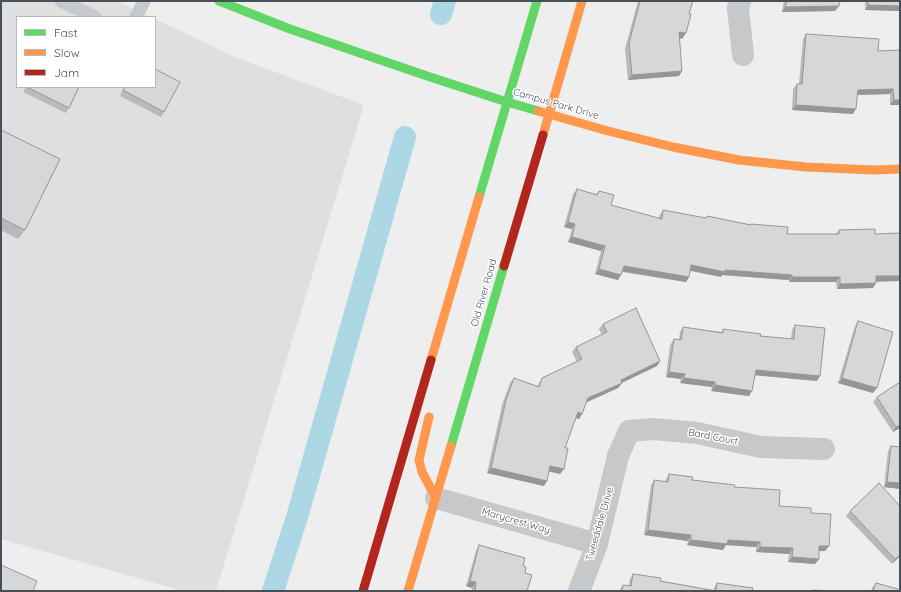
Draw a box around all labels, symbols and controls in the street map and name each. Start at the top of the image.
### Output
legend [16,16,156,88]
text: Fast [54,25,78,40]
text: Slow [54,45,80,60]
text: Jam [54,65,79,80]
street label: Campus Park Drive [512,86,600,122]
street label: Old River Road [469,258,499,328]
street label: Bard Court [687,426,739,448]
street label: Tweeddale Drive [584,486,616,562]
street label: Marycrest Way [481,506,551,536]

